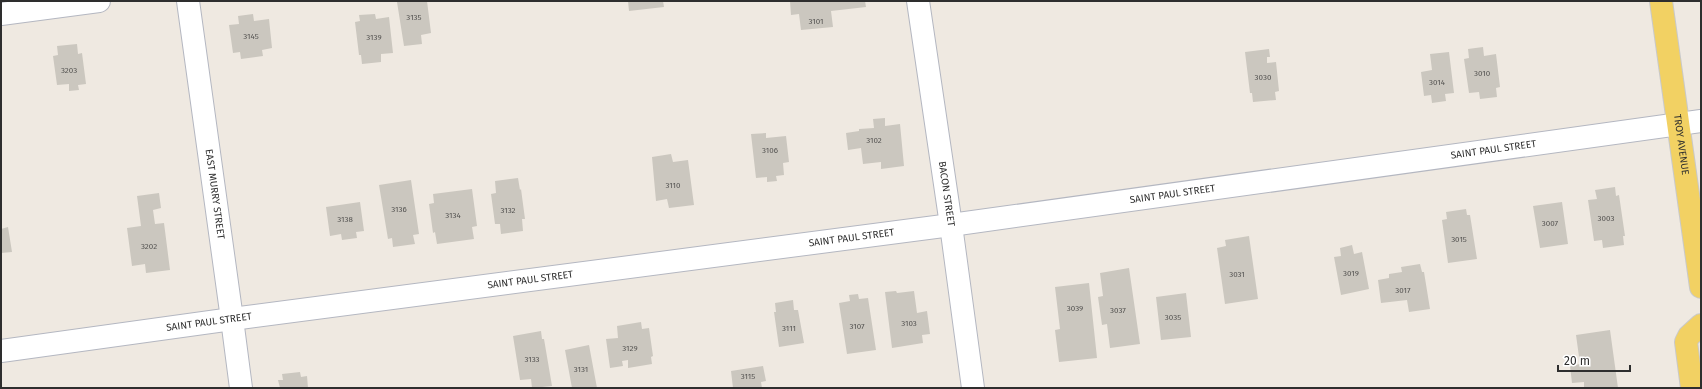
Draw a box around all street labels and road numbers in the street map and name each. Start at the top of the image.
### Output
street label: TROY AVENUE [1671,113,1691,176]
street label: SAINT PAUL STREET [1450,138,1538,162]
street label: EAST MURRY STREET [203,148,227,241]
street label: BACON STREET [936,160,957,228]
street label: SAINT PAUL STREET [1129,182,1217,206]
street label: SAINT PAUL STREET [808,226,896,250]
street label: SAINT PAUL STREET [487,268,575,292]
street label: SAINT PAUL STREET [165,310,253,334]

